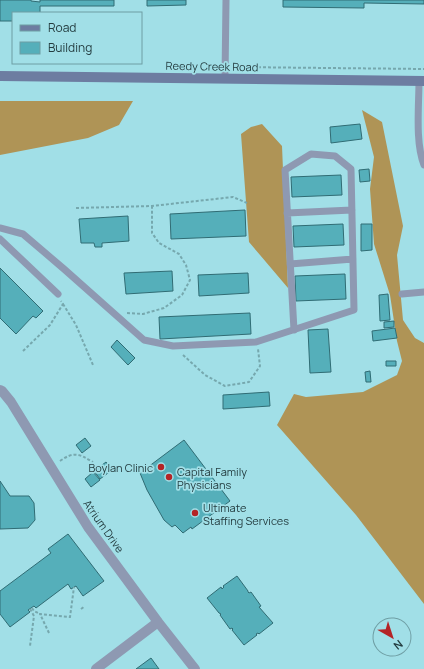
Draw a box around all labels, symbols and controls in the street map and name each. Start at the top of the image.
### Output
legend [12,12,142,64]
text: Road [48,19,76,36]
text: Building [48,39,92,56]
street label: Reedy Creek Road [166,58,258,74]
place label: Boylan Clinic [89,460,153,475]
marker: Boylan Clinic [156,462,166,472]
place label: Capital Family Physicians [177,464,247,492]
marker: Capital Family Physicians [164,472,174,482]
street label: Atrium Drive [80,497,128,556]
place label: Ultimate Staffing Services [203,500,289,528]
marker: Ultimate Staffing Services [190,508,200,518]
north arrow [372,617,412,657]
text: N [391,637,406,654]

